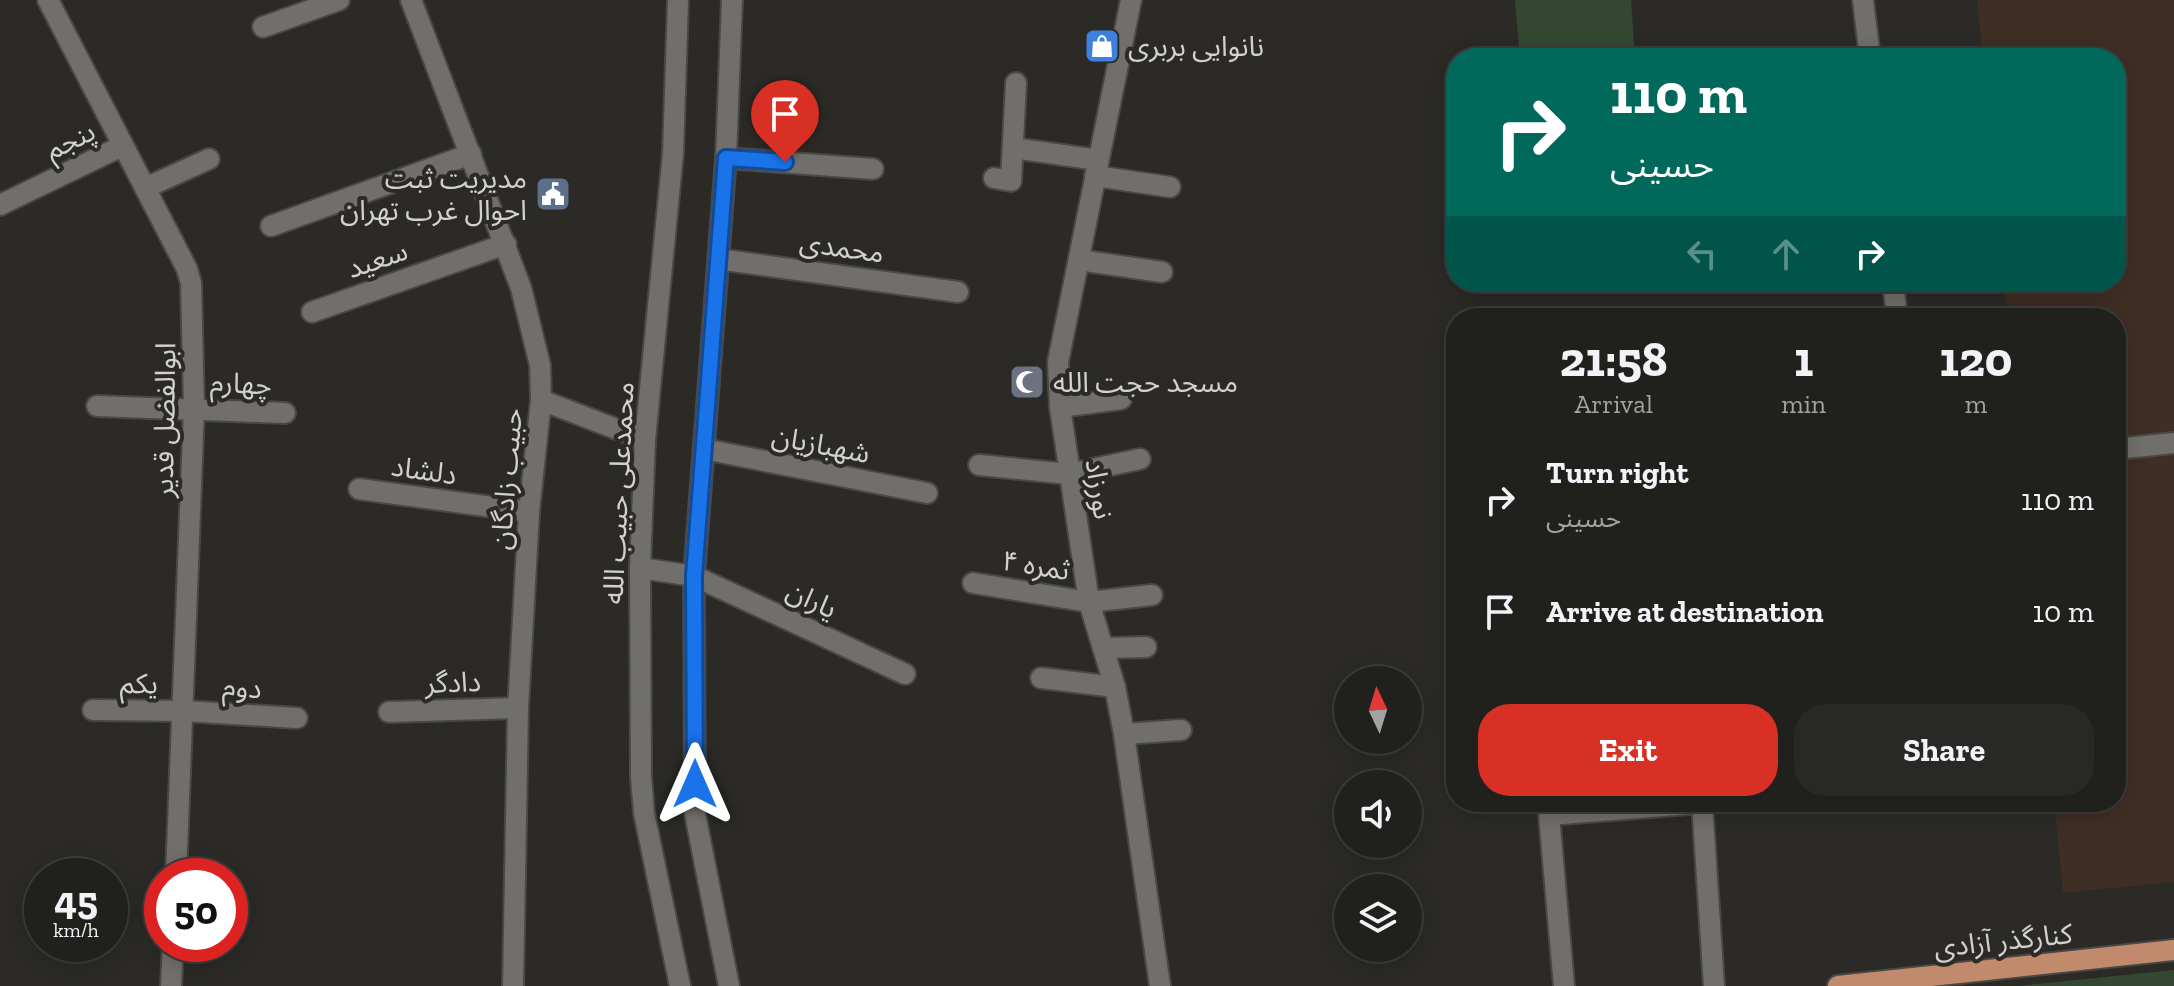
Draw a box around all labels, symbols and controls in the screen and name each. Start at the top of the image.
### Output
shop icon: نانوایی بربری [1083,27,1121,65]
place label: نانوایی بربری [1128,30,1264,63]
text: 110 m [1610,60,1747,127]
pin [751,80,819,162]
icon: right [1478,80,1582,184]
icon: arrive [763,92,807,136]
street label: پنجم [40,114,103,171]
text: حسینی [1610,143,1714,186]
place label: مدیریت ثبت احوال غرب تهران [340,162,527,227]
public building icon: مدیریت ثبت احوال غرب تهران [534,175,572,213]
street label: محمدی [798,225,886,270]
icon: left [1680,232,1724,276]
icon: ahead [1764,232,1808,276]
icon: right [1848,232,1892,276]
street label: سعید [343,234,412,285]
text: 21:58 [1560,331,1668,388]
text: 1 [1794,331,1813,388]
text: 120 [1940,331,2012,388]
street label: ابوالفضل قدیر [147,342,182,499]
mosque icon: مسجد حجت الله [1008,363,1046,401]
street label: چهارم [209,365,273,406]
place label: مسجد حجت الله [1053,366,1238,399]
street label: محمدعلی حبیب الله [596,381,641,605]
text: Arrival [1574,388,1653,420]
text: min [1781,388,1826,420]
text: m [1965,388,1987,420]
street label: حبیب زادگان [484,407,529,551]
street label: شهبازیان [769,419,873,470]
street label: دلشاد [389,450,459,491]
text: Turn right [1546,455,1688,491]
street label: نورزاد [1078,457,1121,522]
icon: right [1478,478,1522,522]
text: 110 m [2021,482,2094,518]
text: حسینی [1546,502,1621,534]
street label: ثمره ۴ [1000,544,1072,587]
street label: یاران [781,574,842,625]
icon: arrive [1478,590,1522,634]
text: Arrive at destination [1546,594,1823,630]
text: 10 m [2032,594,2094,630]
street label: دادگر [423,665,482,700]
north arrow [1334,666,1422,754]
map controls [1334,666,1422,962]
street label: یکم [119,667,158,705]
street label: دوم [221,670,263,709]
button: Exit [1478,704,1778,796]
button: Share [1794,704,2094,796]
position arrow [653,742,737,826]
button: sound [1334,770,1422,858]
speed limit sign: 50 [144,858,248,962]
button: layers [1334,874,1422,962]
text: 45 [54,876,98,924]
street label: کنارگذر آزادی [1932,917,2074,964]
text: km/h [53,918,99,942]

